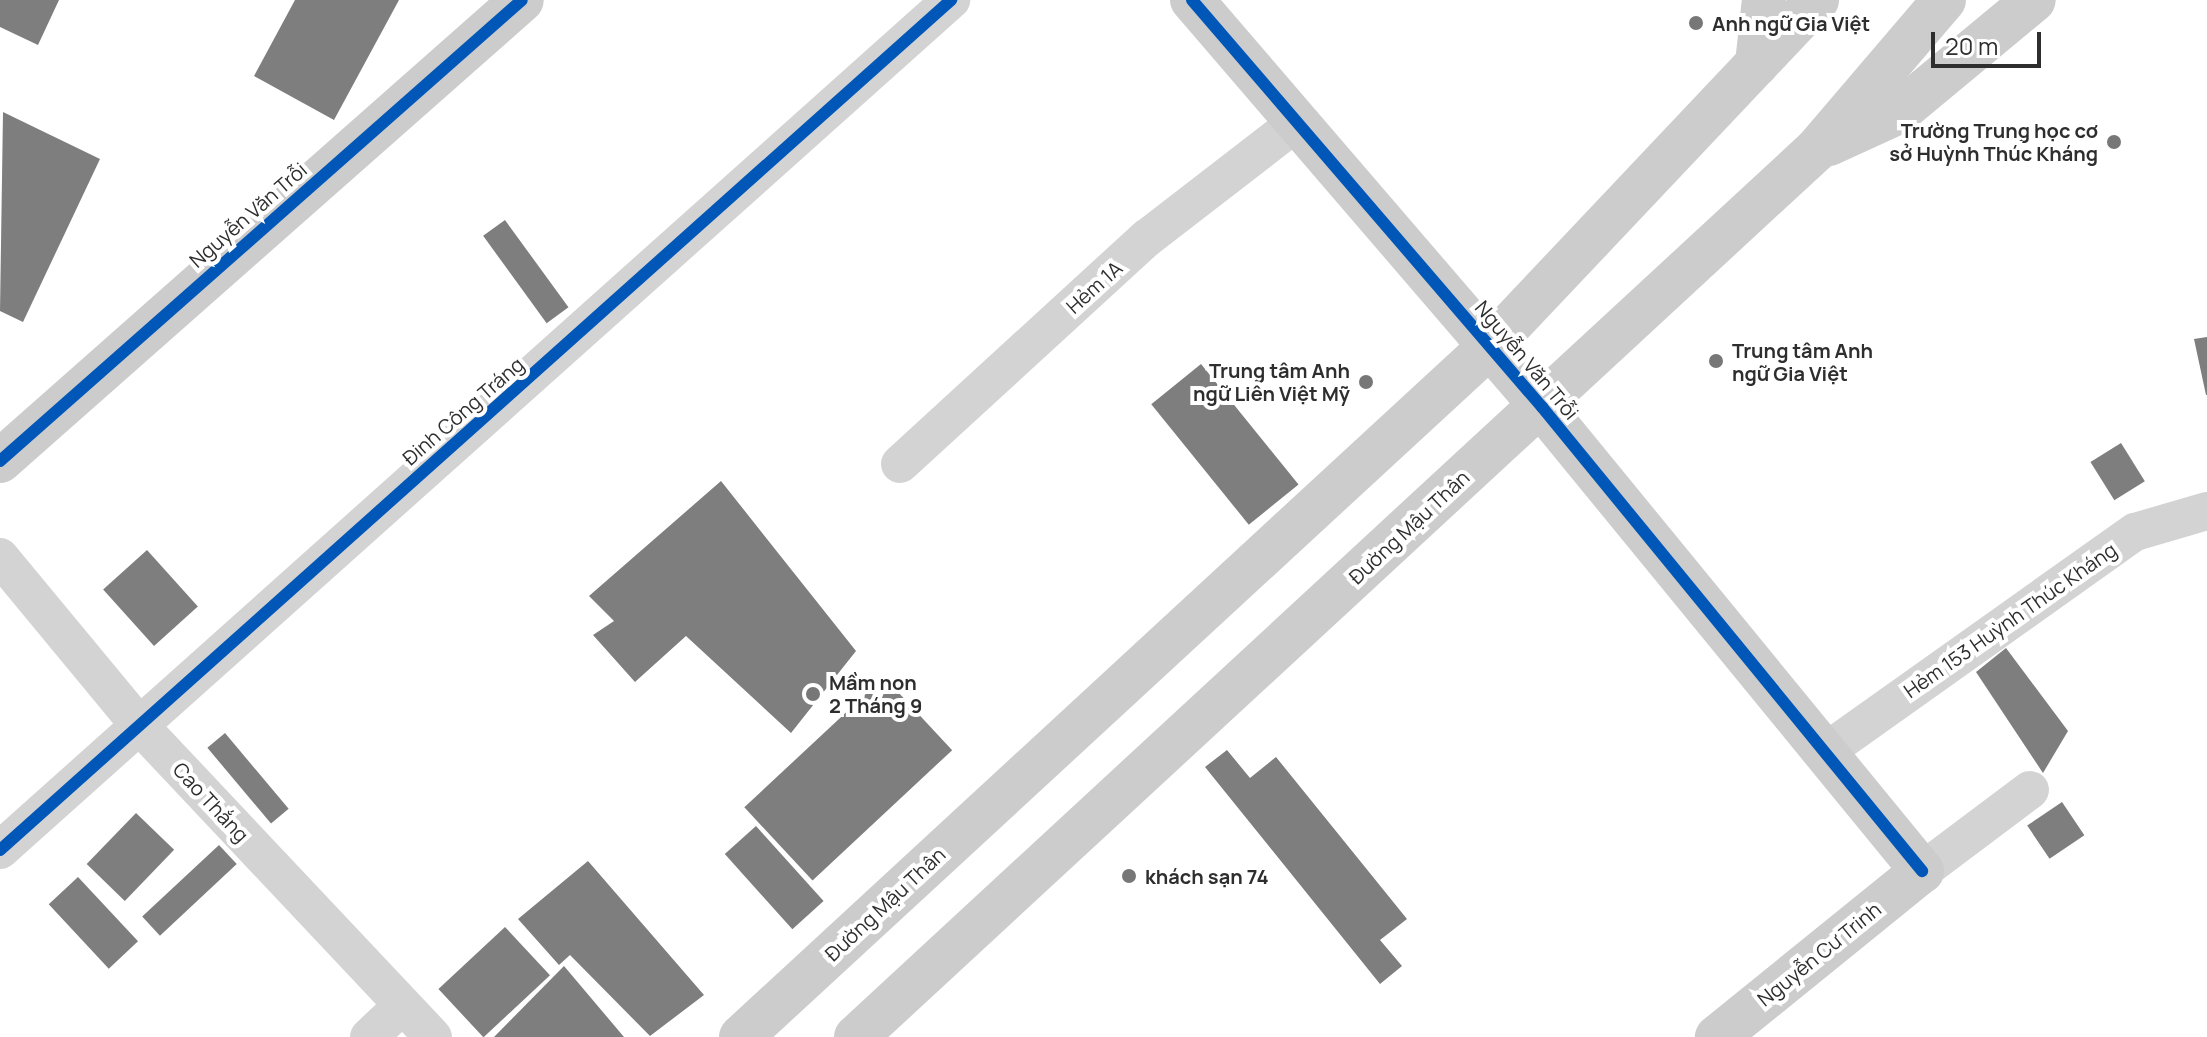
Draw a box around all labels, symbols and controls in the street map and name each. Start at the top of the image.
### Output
place label: Anh ngữ Gia Việt [1712,11,1870,35]
marker: Anh ngữ Gia Việt [1687,14,1705,32]
scale bar [1935,16,2045,66]
text: 20 m [1945,29,1998,62]
place label: Trường Trung học cơ sở Huỳnh Thúc Kháng [1889,118,2098,165]
marker: Trường Trung học cơ sở Huỳnh Thúc Kháng [2105,133,2123,151]
street label: Nguyễn Văn Trỗi [184,158,312,272]
street label: Hẻm 1A [1061,256,1127,318]
street label: Nguyễn Văn Trỗi [1470,296,1584,424]
place label: Trung tâm Anh ngữ Gia Việt [1732,338,1873,385]
street label: Đinh Công Tráng [398,352,528,470]
marker: Trung tâm Anh ngữ Gia Việt [1707,352,1725,370]
place label: Trung tâm Anh ngữ Liên Việt Mỹ [1193,358,1350,405]
marker: Trung tâm Anh ngữ Liên Việt Mỹ [1357,373,1375,391]
street label: Đường Mậu Thân [1344,465,1474,589]
street label: Hẻm 153 Huỳnh Thúc Kháng [1899,537,2121,703]
place label: Mầm non 2 Tháng 9 [829,670,922,717]
marker: Mầm non 2 Tháng 9 [804,685,822,703]
street label: Cao Thắng [168,757,254,847]
street label: Đường Mậu Thân [820,842,950,966]
place label: khách sạn 74 [1145,864,1269,888]
marker: khách sạn 74 [1120,867,1138,885]
street label: Nguyễn Cư Trinh [1753,897,1885,1011]

